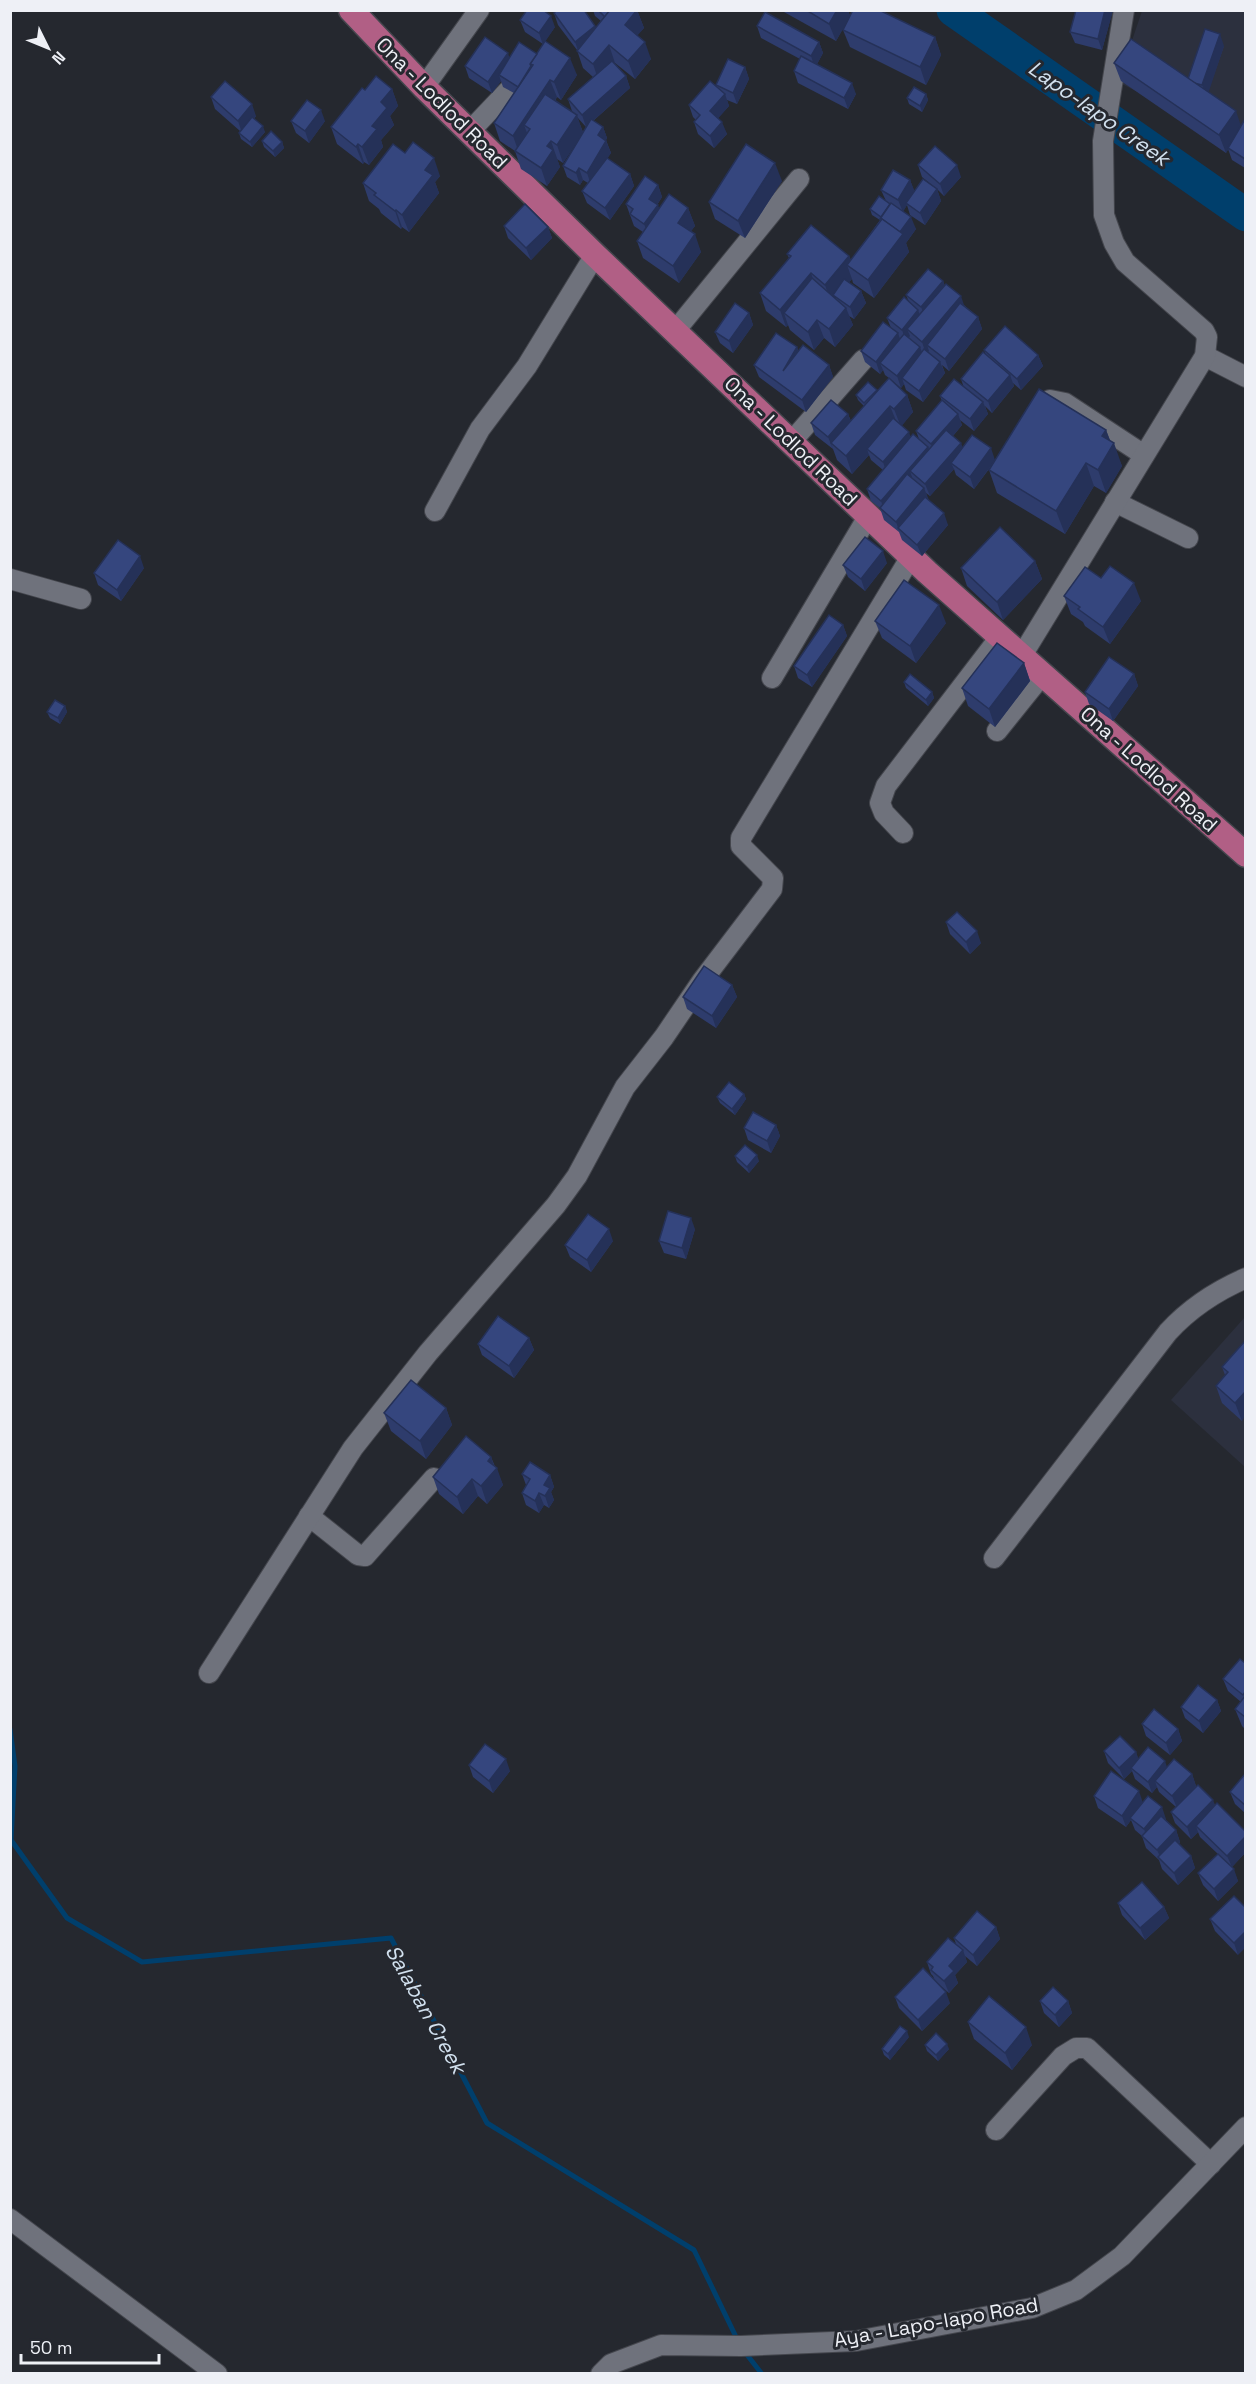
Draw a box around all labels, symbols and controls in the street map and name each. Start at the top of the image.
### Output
north arrow [18,18,78,78]
street label: Ona - Lodlod Road [371,32,513,174]
text: N [47,47,70,69]
water label: Lapo-lapo Creek [1023,54,1177,173]
street label: Ona - Lodlod Road [719,371,863,511]
street label: Ona - Lodlod Road [1075,701,1223,837]
water label: Salaban Creek [379,1940,474,2081]
street label: Aya - Lapo-lapo Road [832,2291,1040,2353]
scale bar [21,2327,159,2365]
text: 50 m [30,2336,72,2359]

